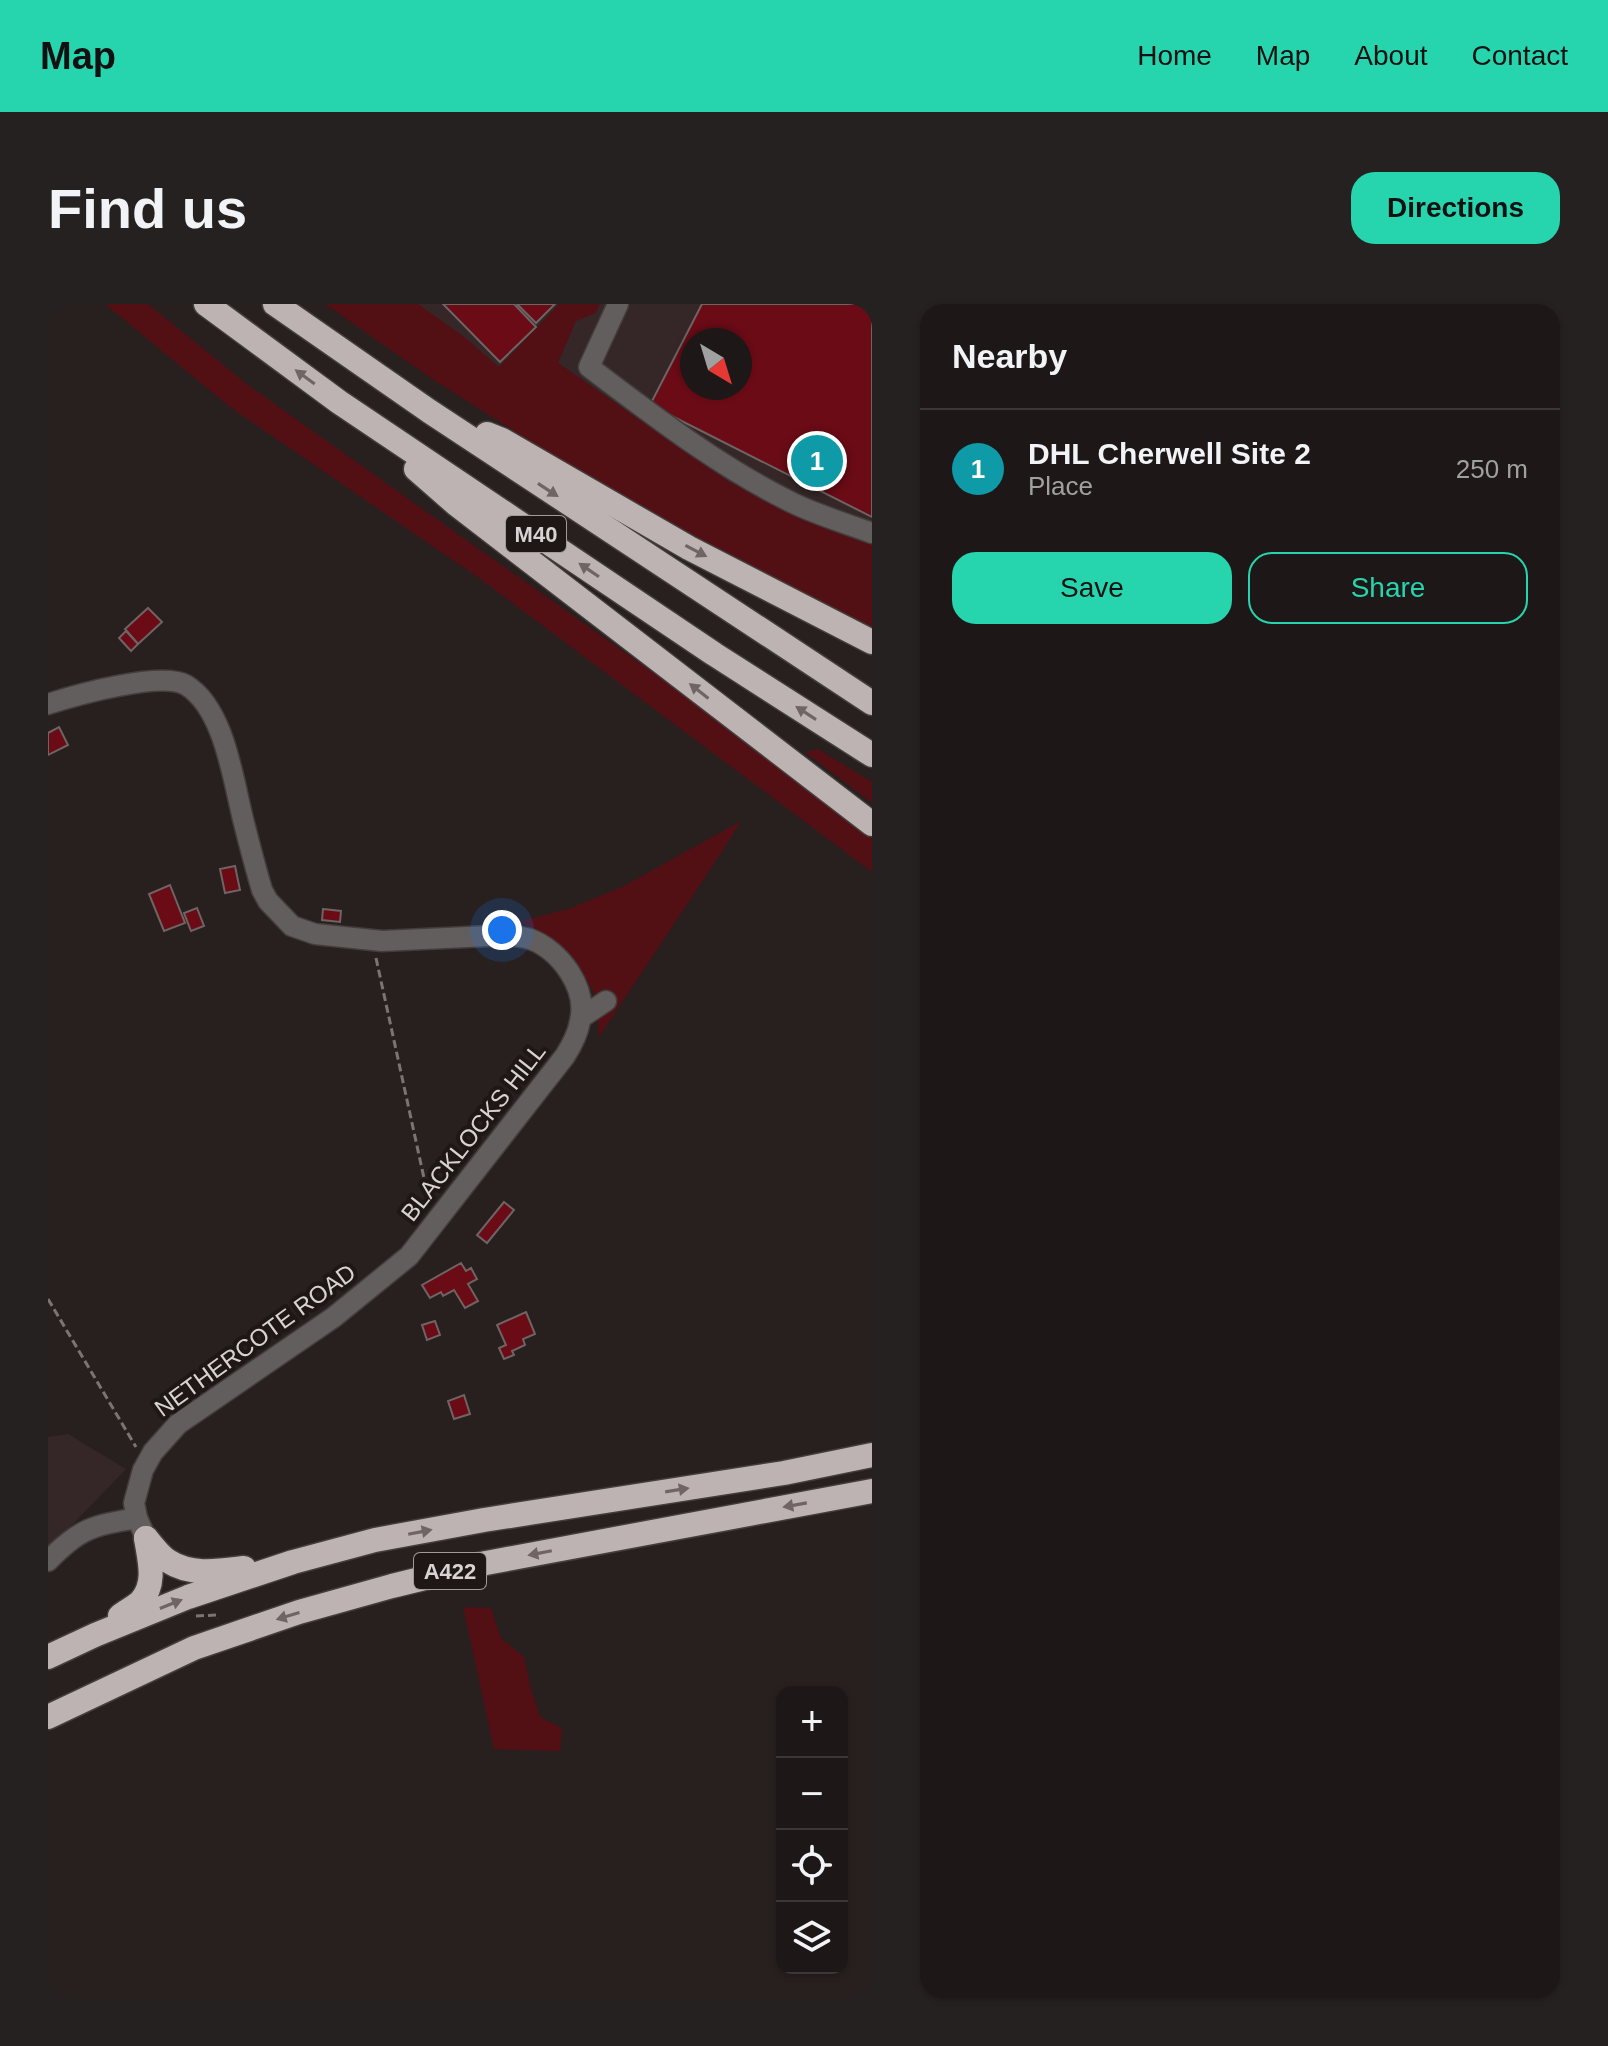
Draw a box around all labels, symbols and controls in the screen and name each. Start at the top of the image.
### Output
text: Map [40,35,116,77]
text: Home [1137,40,1212,71]
text: Map [1256,40,1310,71]
text: About [1354,40,1428,71]
text: Contact [1472,40,1568,71]
button: Directions [1351,172,1560,244]
text: Find us [48,177,247,240]
north arrow [680,328,752,400]
text: Nearby [952,337,1067,375]
one-way arrow [295,369,315,385]
pin: 1 [791,431,843,491]
text: DHL Cherwell Site 2 [1028,437,1311,470]
text: 1 [971,454,985,484]
text: 250 m [1456,454,1528,484]
text: Place [1028,471,1093,501]
one-way arrow [538,482,559,497]
road number: M40 [506,516,566,552]
one-way arrow [685,544,707,558]
button: Save [952,552,1232,624]
button: Share [1248,552,1528,624]
one-way arrow [579,563,600,578]
one-way arrow [689,684,709,700]
one-way arrow [796,706,817,721]
your location [482,910,522,950]
street label: BLACKLOCKS HILL [395,1038,551,1226]
street label: NETHERCOTE ROAD [149,1258,361,1422]
one-way arrow [665,1483,690,1496]
one-way arrow [782,1499,807,1511]
one-way arrow [408,1525,433,1538]
one-way arrow [527,1547,552,1559]
road number: A422 [414,1553,486,1589]
one-way arrow [159,1597,183,1610]
one-way arrow [275,1610,299,1623]
map controls [776,1686,848,1974]
button: + [776,1686,848,1758]
button: − [776,1758,848,1830]
button: locate [776,1830,848,1902]
button: layers [776,1902,848,1974]

